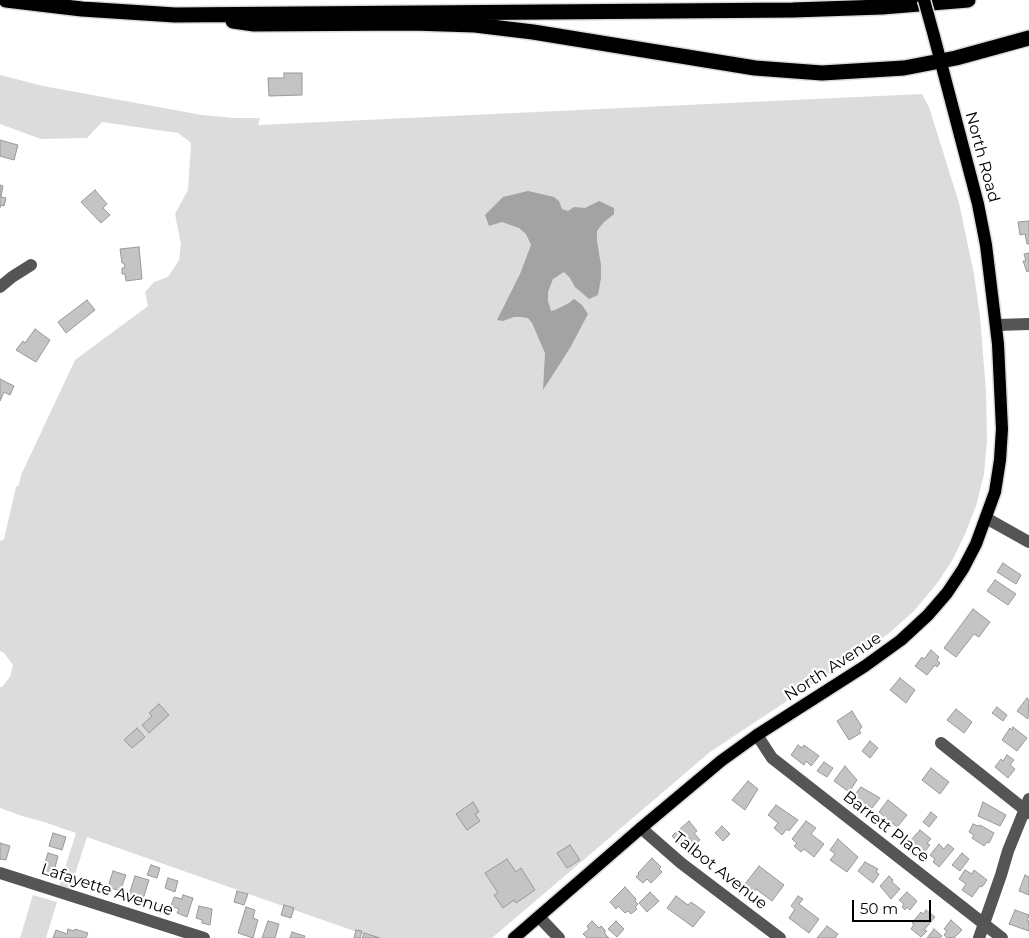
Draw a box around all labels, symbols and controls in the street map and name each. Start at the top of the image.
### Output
street label: North Road [961,110,1003,204]
street label: North Avenue [781,629,885,705]
street label: Barrett Place [839,787,933,867]
street label: Talbot Avenue [669,828,771,914]
street label: Lafayette Avenue [38,860,176,920]
scale bar [854,890,933,922]
text: 50 m [860,899,898,918]

